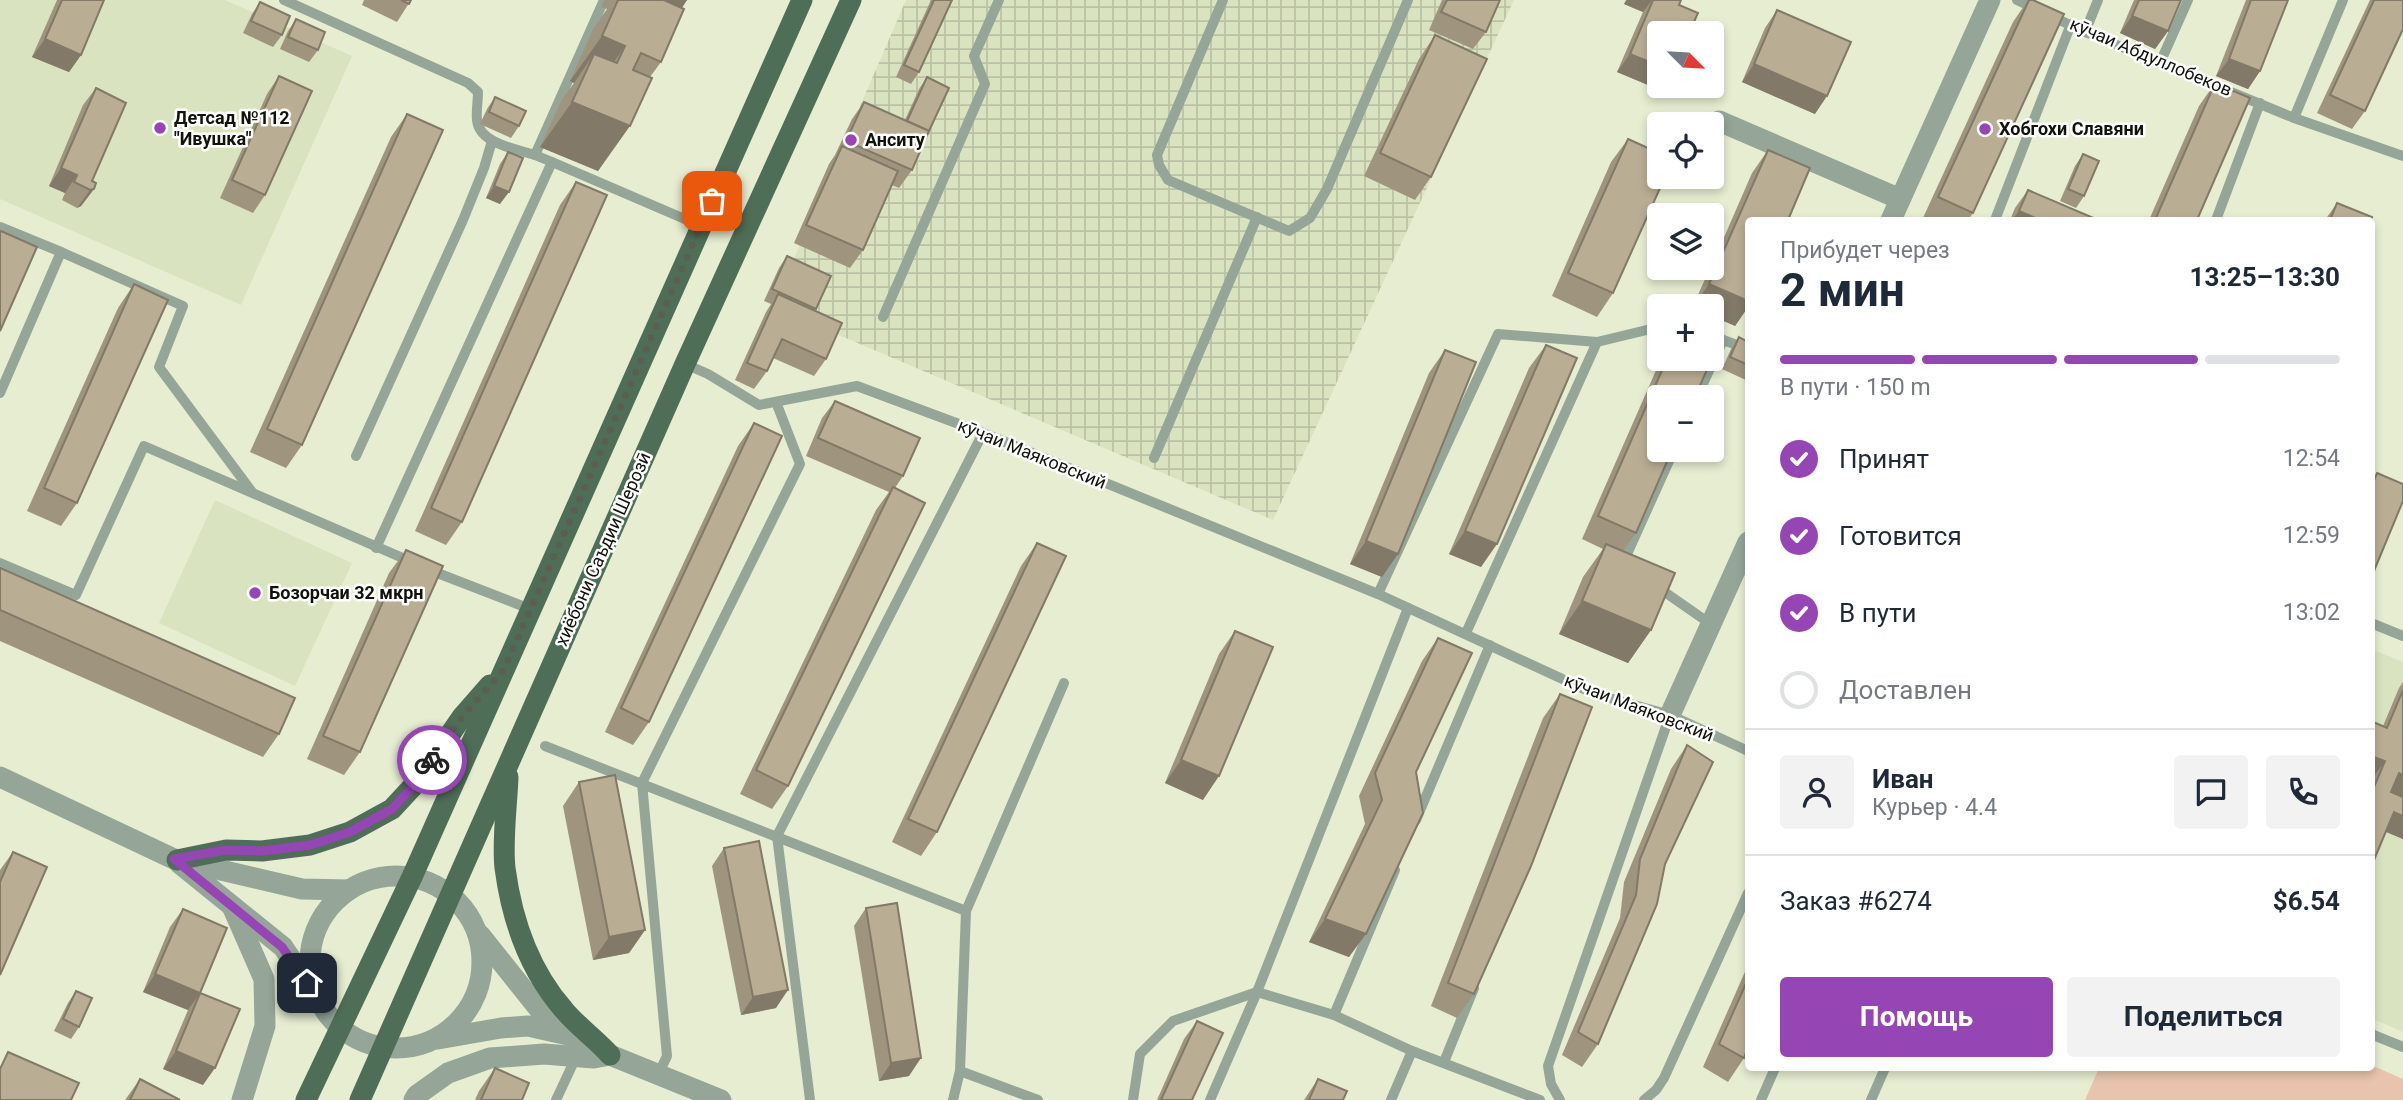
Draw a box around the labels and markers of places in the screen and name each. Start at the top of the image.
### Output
place label: Детсад №112 "Ивушка" [174,107,290,149]
place label: Хобгохи Славяни [1999,118,2144,139]
marker: Детсад №112 "Ивушка" [152,120,168,136]
marker: Хобгохи Славяни [1977,121,1993,137]
place label: Анситу [865,129,926,150]
marker: Анситу [843,132,859,148]
pin [682,171,742,231]
place label: Бозорчаи 32 мкрн [269,582,423,603]
marker: Бозорчаи 32 мкрн [247,585,263,601]
pin [277,953,337,1013]

